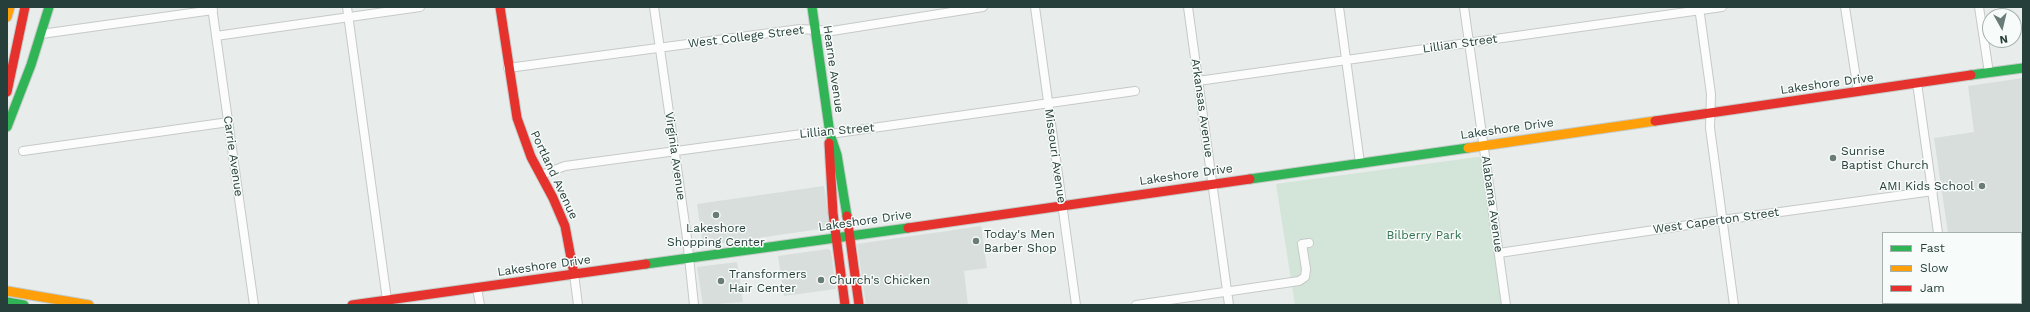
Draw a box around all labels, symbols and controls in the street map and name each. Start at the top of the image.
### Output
north arrow [1982,8,2022,48]
street label: West College Street [687,23,805,51]
street label: Hearne Avenue [820,24,846,114]
street label: Lillian Street [1422,32,1498,56]
text: N [1999,32,2009,46]
street label: Arkansas Avenue [1188,58,1216,158]
street label: Lakeshore Drive [1779,70,1875,98]
street label: Missouri Avenue [1041,108,1069,204]
street label: Virginia Avenue [662,111,688,201]
street label: Carrie Avenue [220,115,246,197]
street label: Lakeshore Drive [1459,115,1555,143]
street label: Lillian Street [799,121,875,141]
street label: Portland Avenue [527,128,581,222]
place label: Sunrise Baptist Church [1841,144,1929,172]
marker: Sunrise Baptist Church [1828,153,1838,163]
street label: Alabama Avenue [1478,155,1506,253]
street label: Lakeshore Drive [1138,161,1234,189]
place label: AMI Kids School [1879,179,1974,193]
marker: AMI Kids School [1977,181,1987,191]
street label: West Caperton Street [1652,205,1780,237]
street label: Lakeshore Drive [817,207,913,235]
marker: Lakeshore Shopping Center [711,210,721,220]
place label: Lakeshore Shopping Center [667,221,765,249]
place label: Today's Men Barber Shop [984,227,1057,255]
park label: Bilberry Park [1386,228,1462,242]
legend [1882,232,2022,304]
marker: Today's Men Barber Shop [971,236,981,246]
text: Fast [1920,241,1945,255]
street label: Lakeshore Drive [496,252,592,280]
text: Slow [1920,261,1948,275]
place label: Transformers Hair Center [729,267,807,295]
place label: Church's Chicken [829,273,930,287]
marker: Church's Chicken [816,275,826,285]
marker: Transformers Hair Center [716,276,726,286]
text: Jam [1920,281,1945,295]

